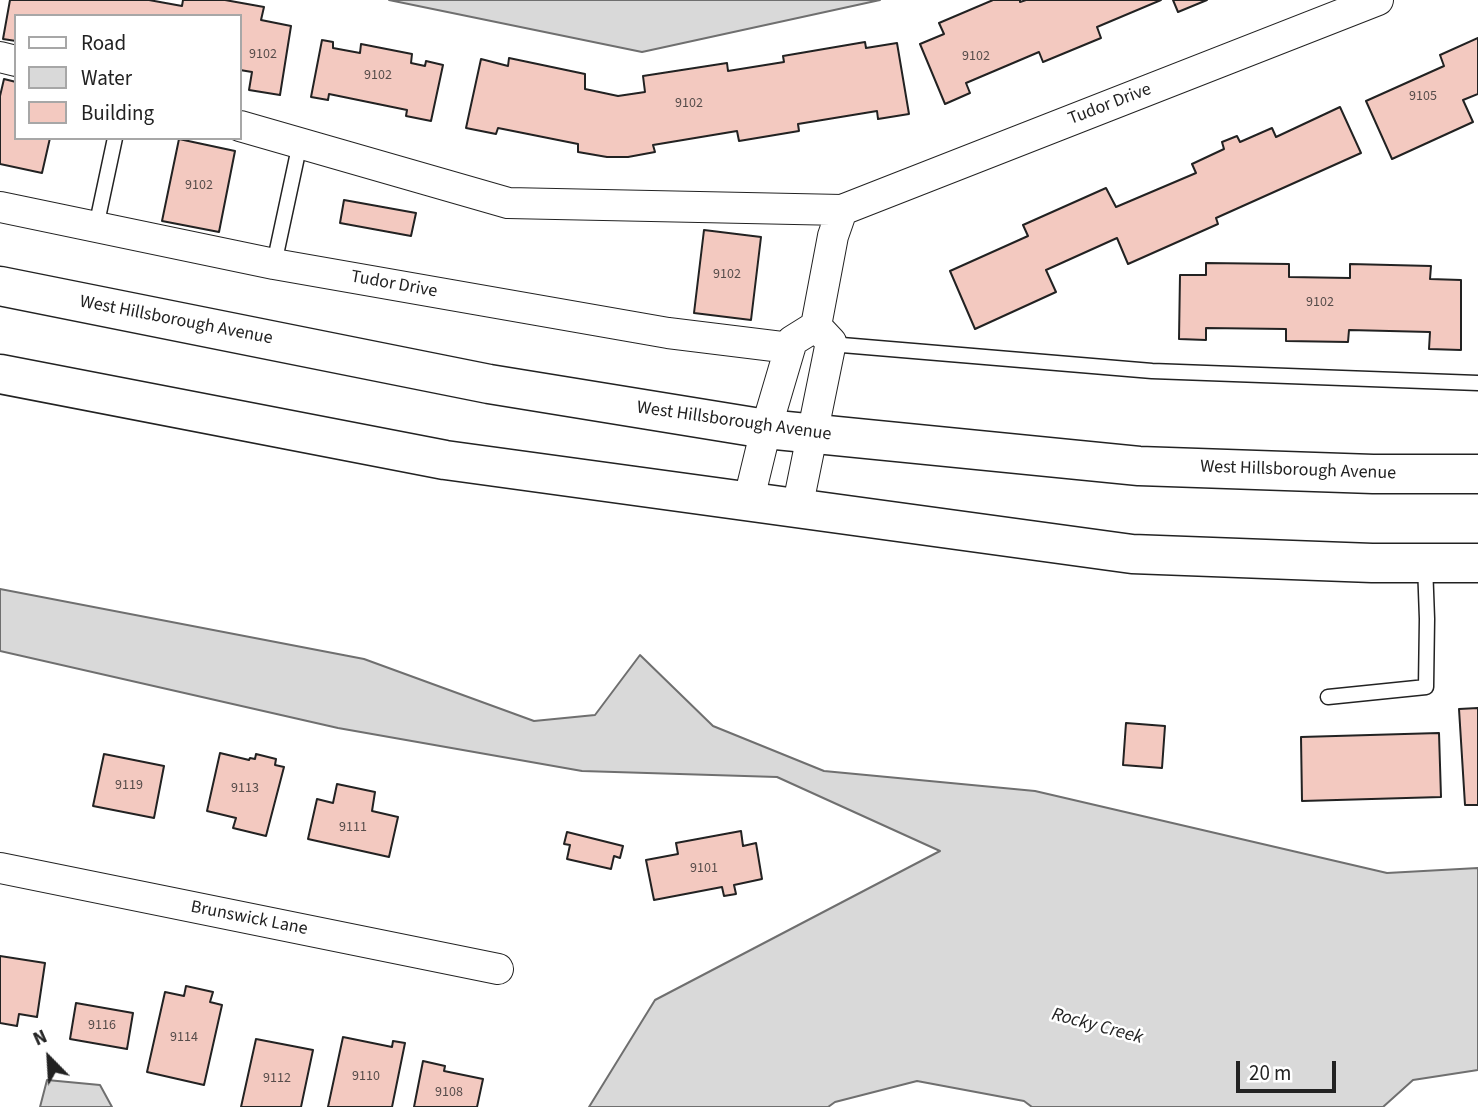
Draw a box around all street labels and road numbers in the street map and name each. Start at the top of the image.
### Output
street label: Tudor Drive [1065,79,1155,131]
street label: Tudor Drive [349,267,439,303]
street label: West Hillsborough Avenue [78,292,274,350]
street label: West Hillsborough Avenue [635,398,833,446]
street label: West Hillsborough Avenue [1200,457,1396,485]
street label: Brunswick Lane [189,897,309,941]

